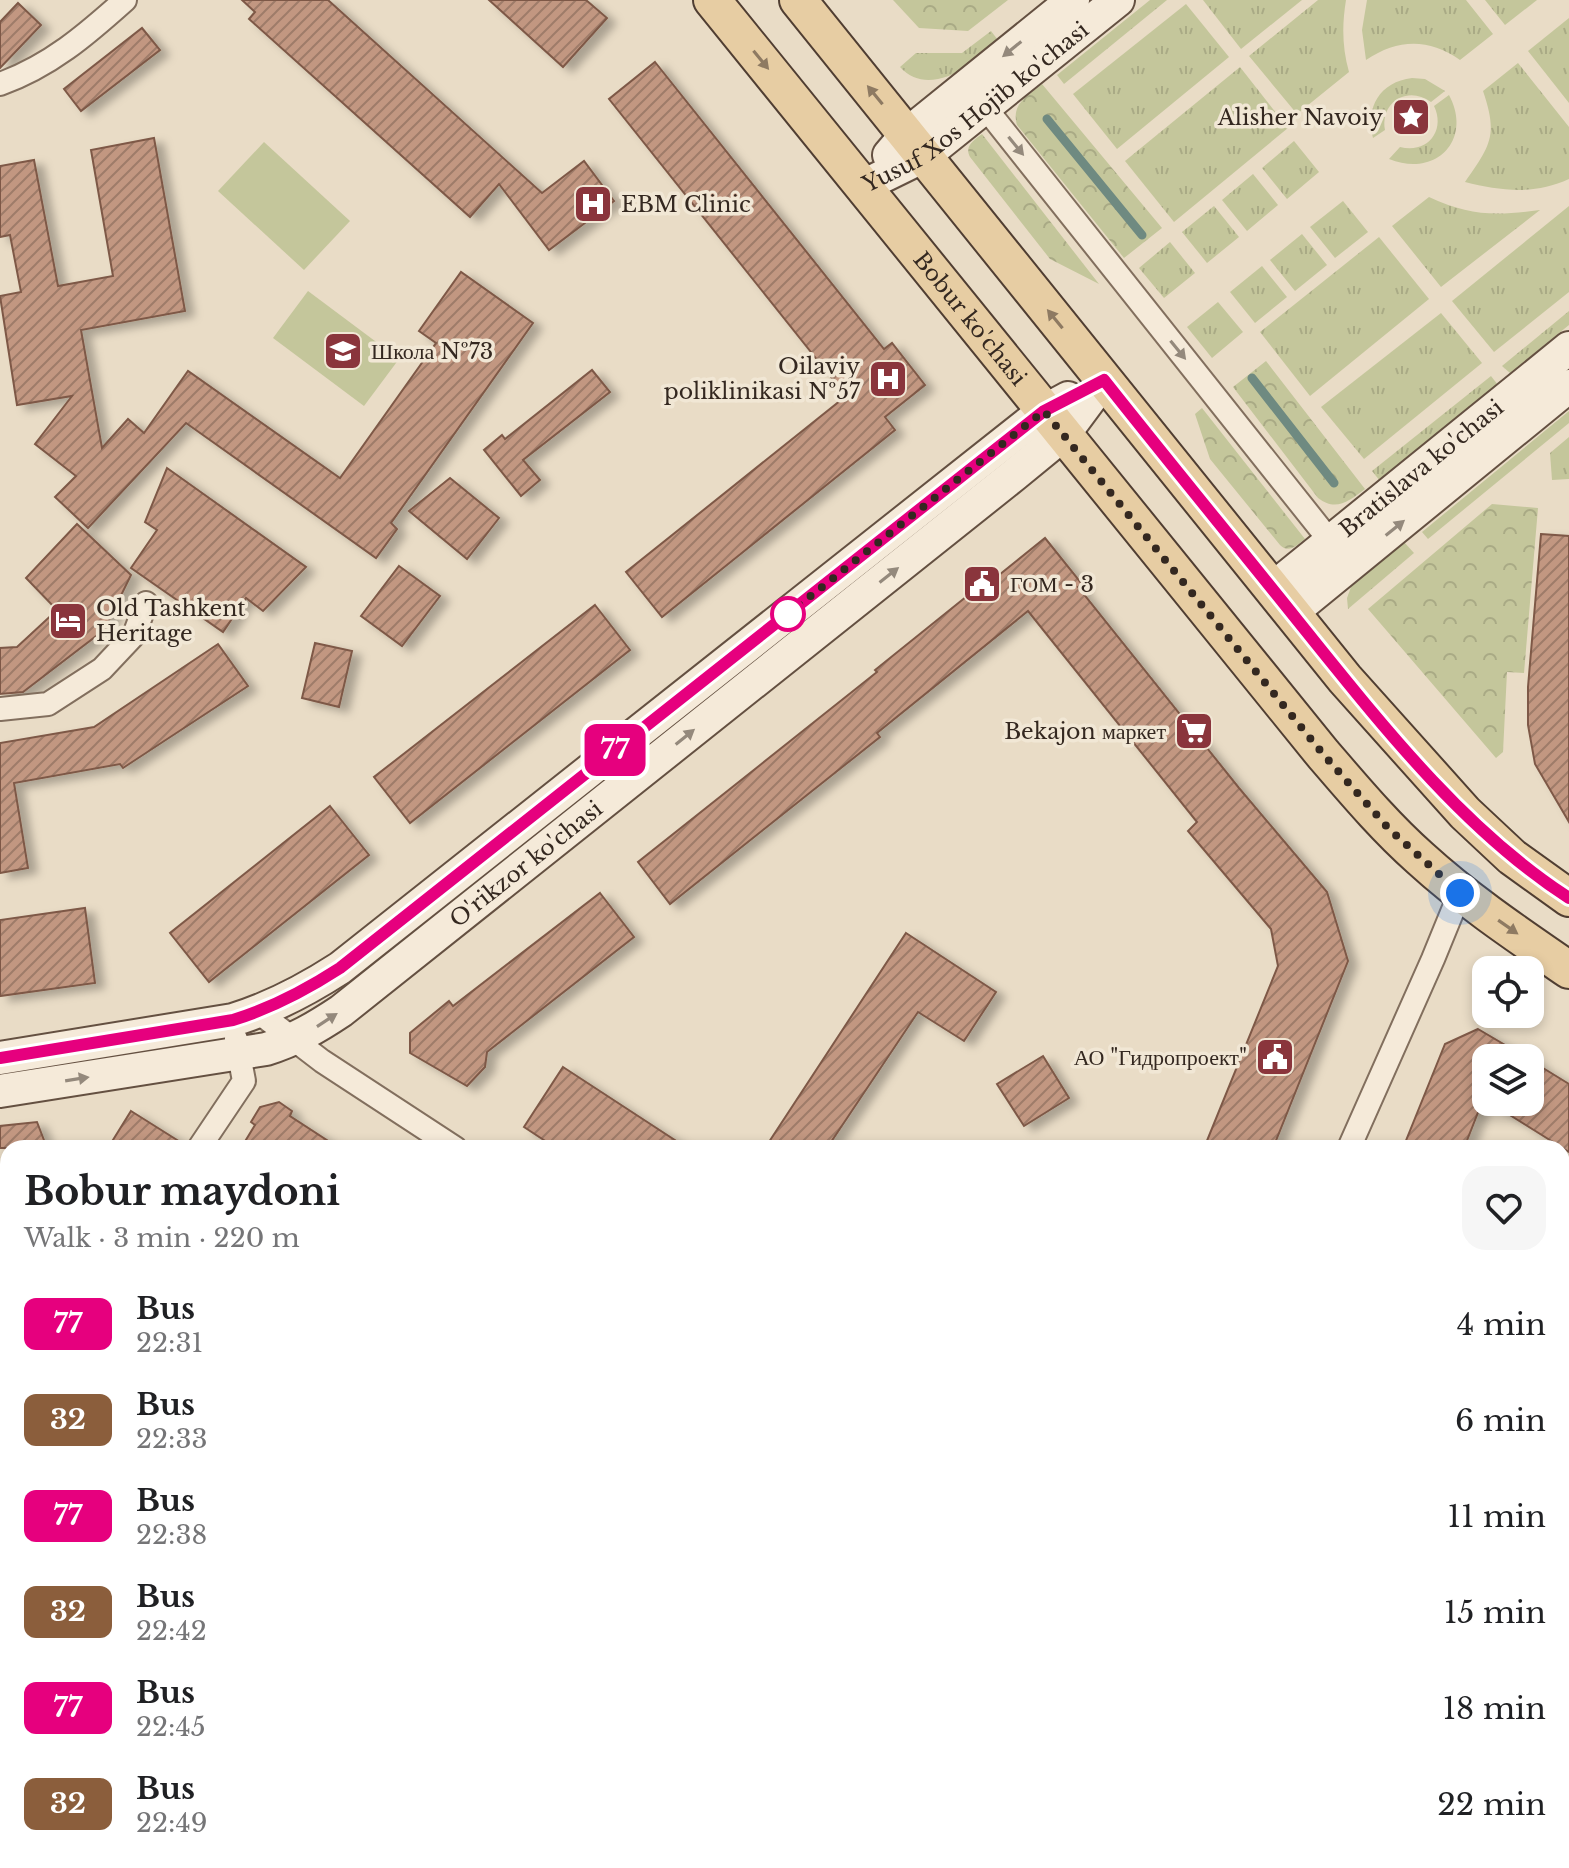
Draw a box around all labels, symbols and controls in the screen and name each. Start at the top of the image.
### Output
street label: Yusuf Xos Hojib ko'chasi [857,16,1094,199]
one-way arrow [1002,40,1022,57]
one-way arrow [752,50,769,70]
one-way arrow [867,85,883,105]
place icon: Alisher Navoiy [1390,96,1432,138]
place label: Alisher Navoiy [1217,104,1383,131]
one-way arrow [1007,136,1024,156]
hospital icon: EBM Clinic [572,183,614,225]
place label: EBM Clinic [621,191,751,218]
street label: Bobur ko'chasi [908,247,1032,392]
one-way arrow [1047,309,1064,329]
school or university icon: Школа №73 [322,330,364,372]
place label: Школа №73 [371,338,493,365]
one-way arrow [1169,340,1186,360]
place label: Oilaviy poliklinikasi №57 [664,353,861,405]
hospital icon: Oilaviy poliklinikasi №57 [867,358,909,400]
street label: Bratislava ko'chasi [1334,394,1509,543]
one-way arrow [1385,520,1405,537]
public building icon: ГОМ - 3 [961,563,1003,605]
one-way arrow [879,567,899,584]
place label: ГОМ - 3 [1010,571,1094,598]
place label: Old Tashkent Heritage [96,595,246,647]
unlabelled marker [771,597,805,631]
hotel icon: Old Tashkent Heritage [47,600,89,642]
supermarket icon: Bekajon маркет [1173,710,1215,752]
place label: Bekajon маркет [1004,718,1166,745]
line badge: 77 [579,724,651,776]
one-way arrow [675,729,695,745]
text: 77 [601,732,629,767]
street label: O'rikzor ko'chasi [444,795,608,933]
your location [1440,873,1480,913]
one-way arrow [1497,919,1518,934]
map controls [1472,956,1544,1116]
button: locate [1472,956,1544,1028]
one-way arrow [317,1012,338,1027]
public building icon: АО "Гидропроект" [1254,1036,1296,1078]
place label: АО "Гидропроект" [1074,1044,1247,1071]
button: layers [1472,1044,1544,1116]
one-way arrow [65,1073,90,1085]
button: heart [1462,1166,1546,1250]
text: Bobur maydoni [24,1168,340,1215]
text: Walk · 3 min · 220 m [24,1222,300,1254]
text: Bus [136,1290,195,1327]
text: 77 [54,1306,82,1341]
text: 4 min [1457,1306,1546,1343]
text: 22:31 [136,1327,203,1359]
text: Bus [136,1386,195,1423]
text: 32 [50,1402,86,1437]
text: 6 min [1455,1402,1546,1439]
text: 22:33 [136,1423,207,1455]
text: Bus [136,1482,195,1519]
text: 77 [54,1498,82,1533]
text: 11 min [1448,1498,1546,1535]
text: 22:38 [136,1519,207,1551]
text: Bus [136,1578,195,1615]
text: 32 [50,1594,86,1629]
text: 15 min [1444,1594,1546,1631]
text: 22:42 [136,1615,207,1647]
text: Bus [136,1674,195,1711]
text: 77 [54,1690,82,1725]
text: 18 min [1443,1690,1546,1727]
text: 22:45 [136,1711,205,1743]
text: Bus [136,1770,195,1807]
text: 32 [50,1786,86,1821]
text: 22 min [1437,1786,1546,1823]
text: 22:49 [136,1807,207,1839]

